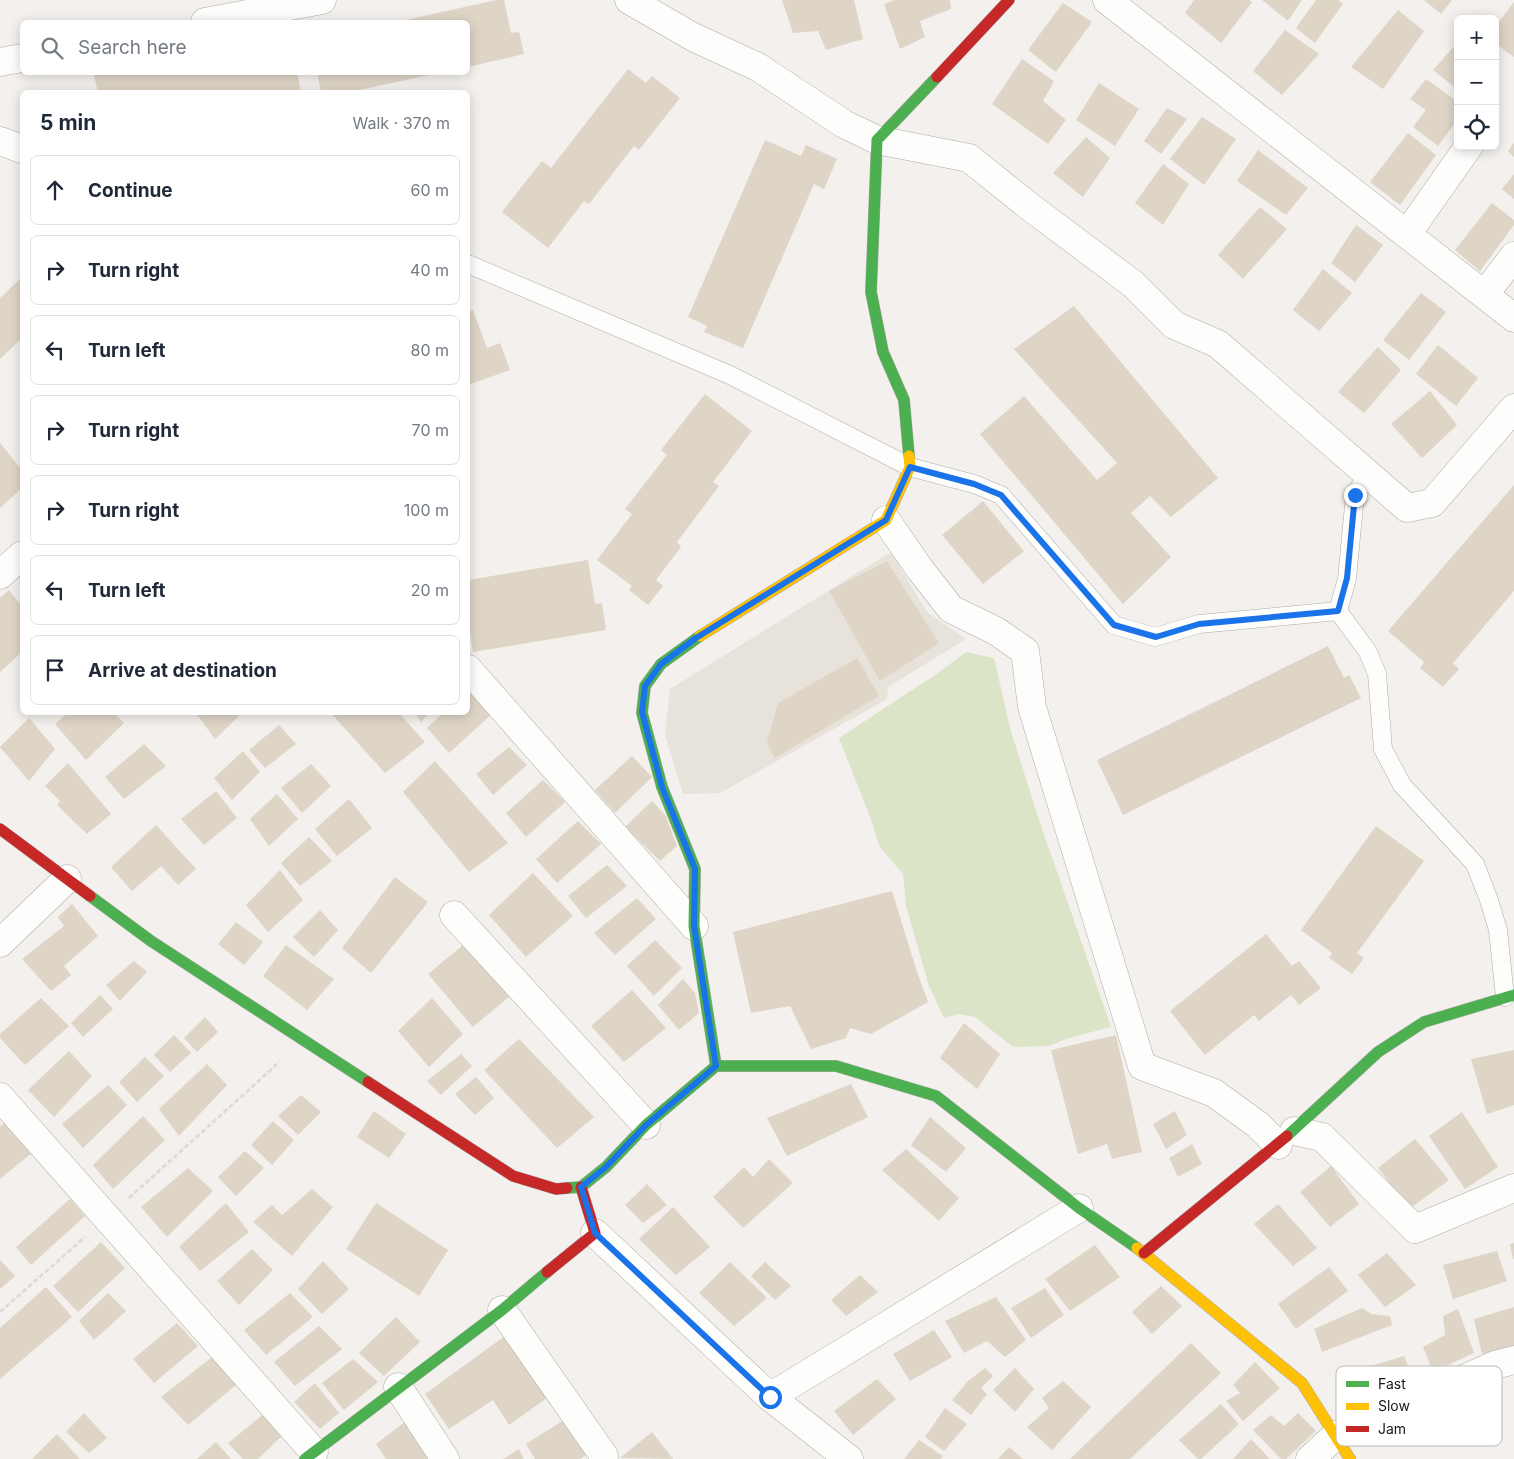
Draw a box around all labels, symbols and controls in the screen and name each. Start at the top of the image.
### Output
map controls [1454,15,1499,150]
button: + [1454,15,1499,60]
search box [20,20,470,75]
icon: search [38,34,66,62]
text: Search here [78,36,187,59]
button: − [1454,60,1499,105]
button: locate [1454,105,1499,150]
text: 5 min [40,110,96,135]
text: Walk · 370 m [353,113,450,133]
icon: ahead [41,176,69,204]
text: Continue [88,179,173,202]
text: 60 m [410,180,449,200]
icon: right [41,256,69,284]
text: Turn right [88,259,179,282]
text: 40 m [410,260,449,280]
icon: left [41,336,69,364]
text: Turn left [88,339,166,362]
text: 80 m [410,340,449,360]
icon: right [41,416,69,444]
text: Turn right [88,419,179,442]
text: 70 m [412,420,449,440]
route end [1344,484,1367,507]
icon: right [41,496,69,524]
text: Turn right [88,499,179,522]
text: 100 m [404,500,449,520]
icon: left [41,576,69,604]
text: Turn left [88,579,166,602]
text: 20 m [411,580,449,600]
icon: arrive [41,656,69,684]
text: Arrive at destination [88,659,277,682]
legend [1336,1366,1502,1446]
text: Fast [1378,1375,1406,1392]
route start [759,1386,782,1409]
text: Slow [1378,1397,1410,1414]
text: Jam [1378,1420,1406,1437]

